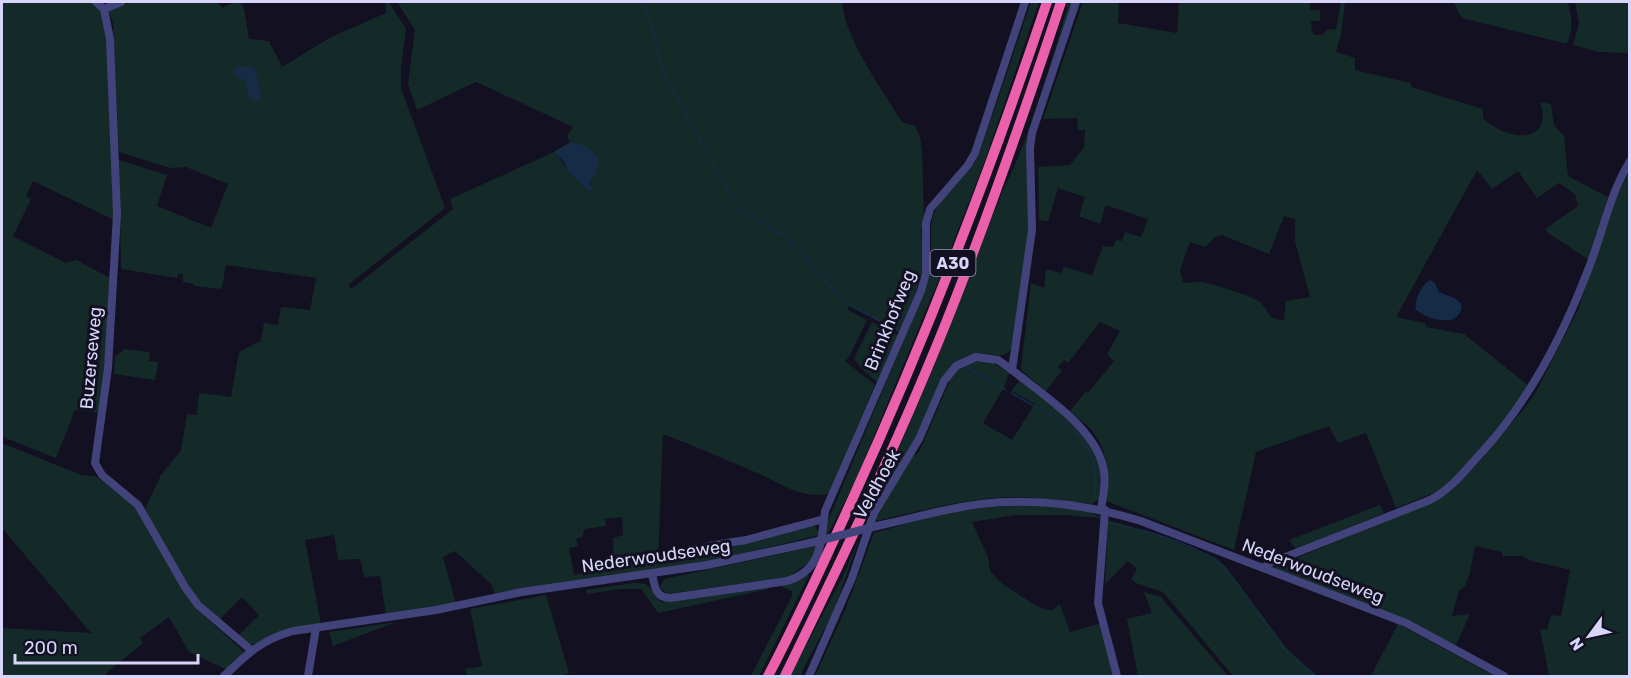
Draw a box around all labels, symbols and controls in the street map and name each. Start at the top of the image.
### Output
road number: A30 [930,250,976,276]
street label: Brinkhofweg [860,266,920,374]
street label: Buzerseweg [76,306,106,410]
street label: Veldhoek [849,445,906,523]
street label: Nederwoudseweg [1239,534,1387,608]
street label: Nederwoudseweg [580,535,732,577]
north arrow [1559,606,1619,666]
scale bar [15,627,198,665]
text: N [1566,634,1588,654]
text: 200 m [24,637,78,659]

